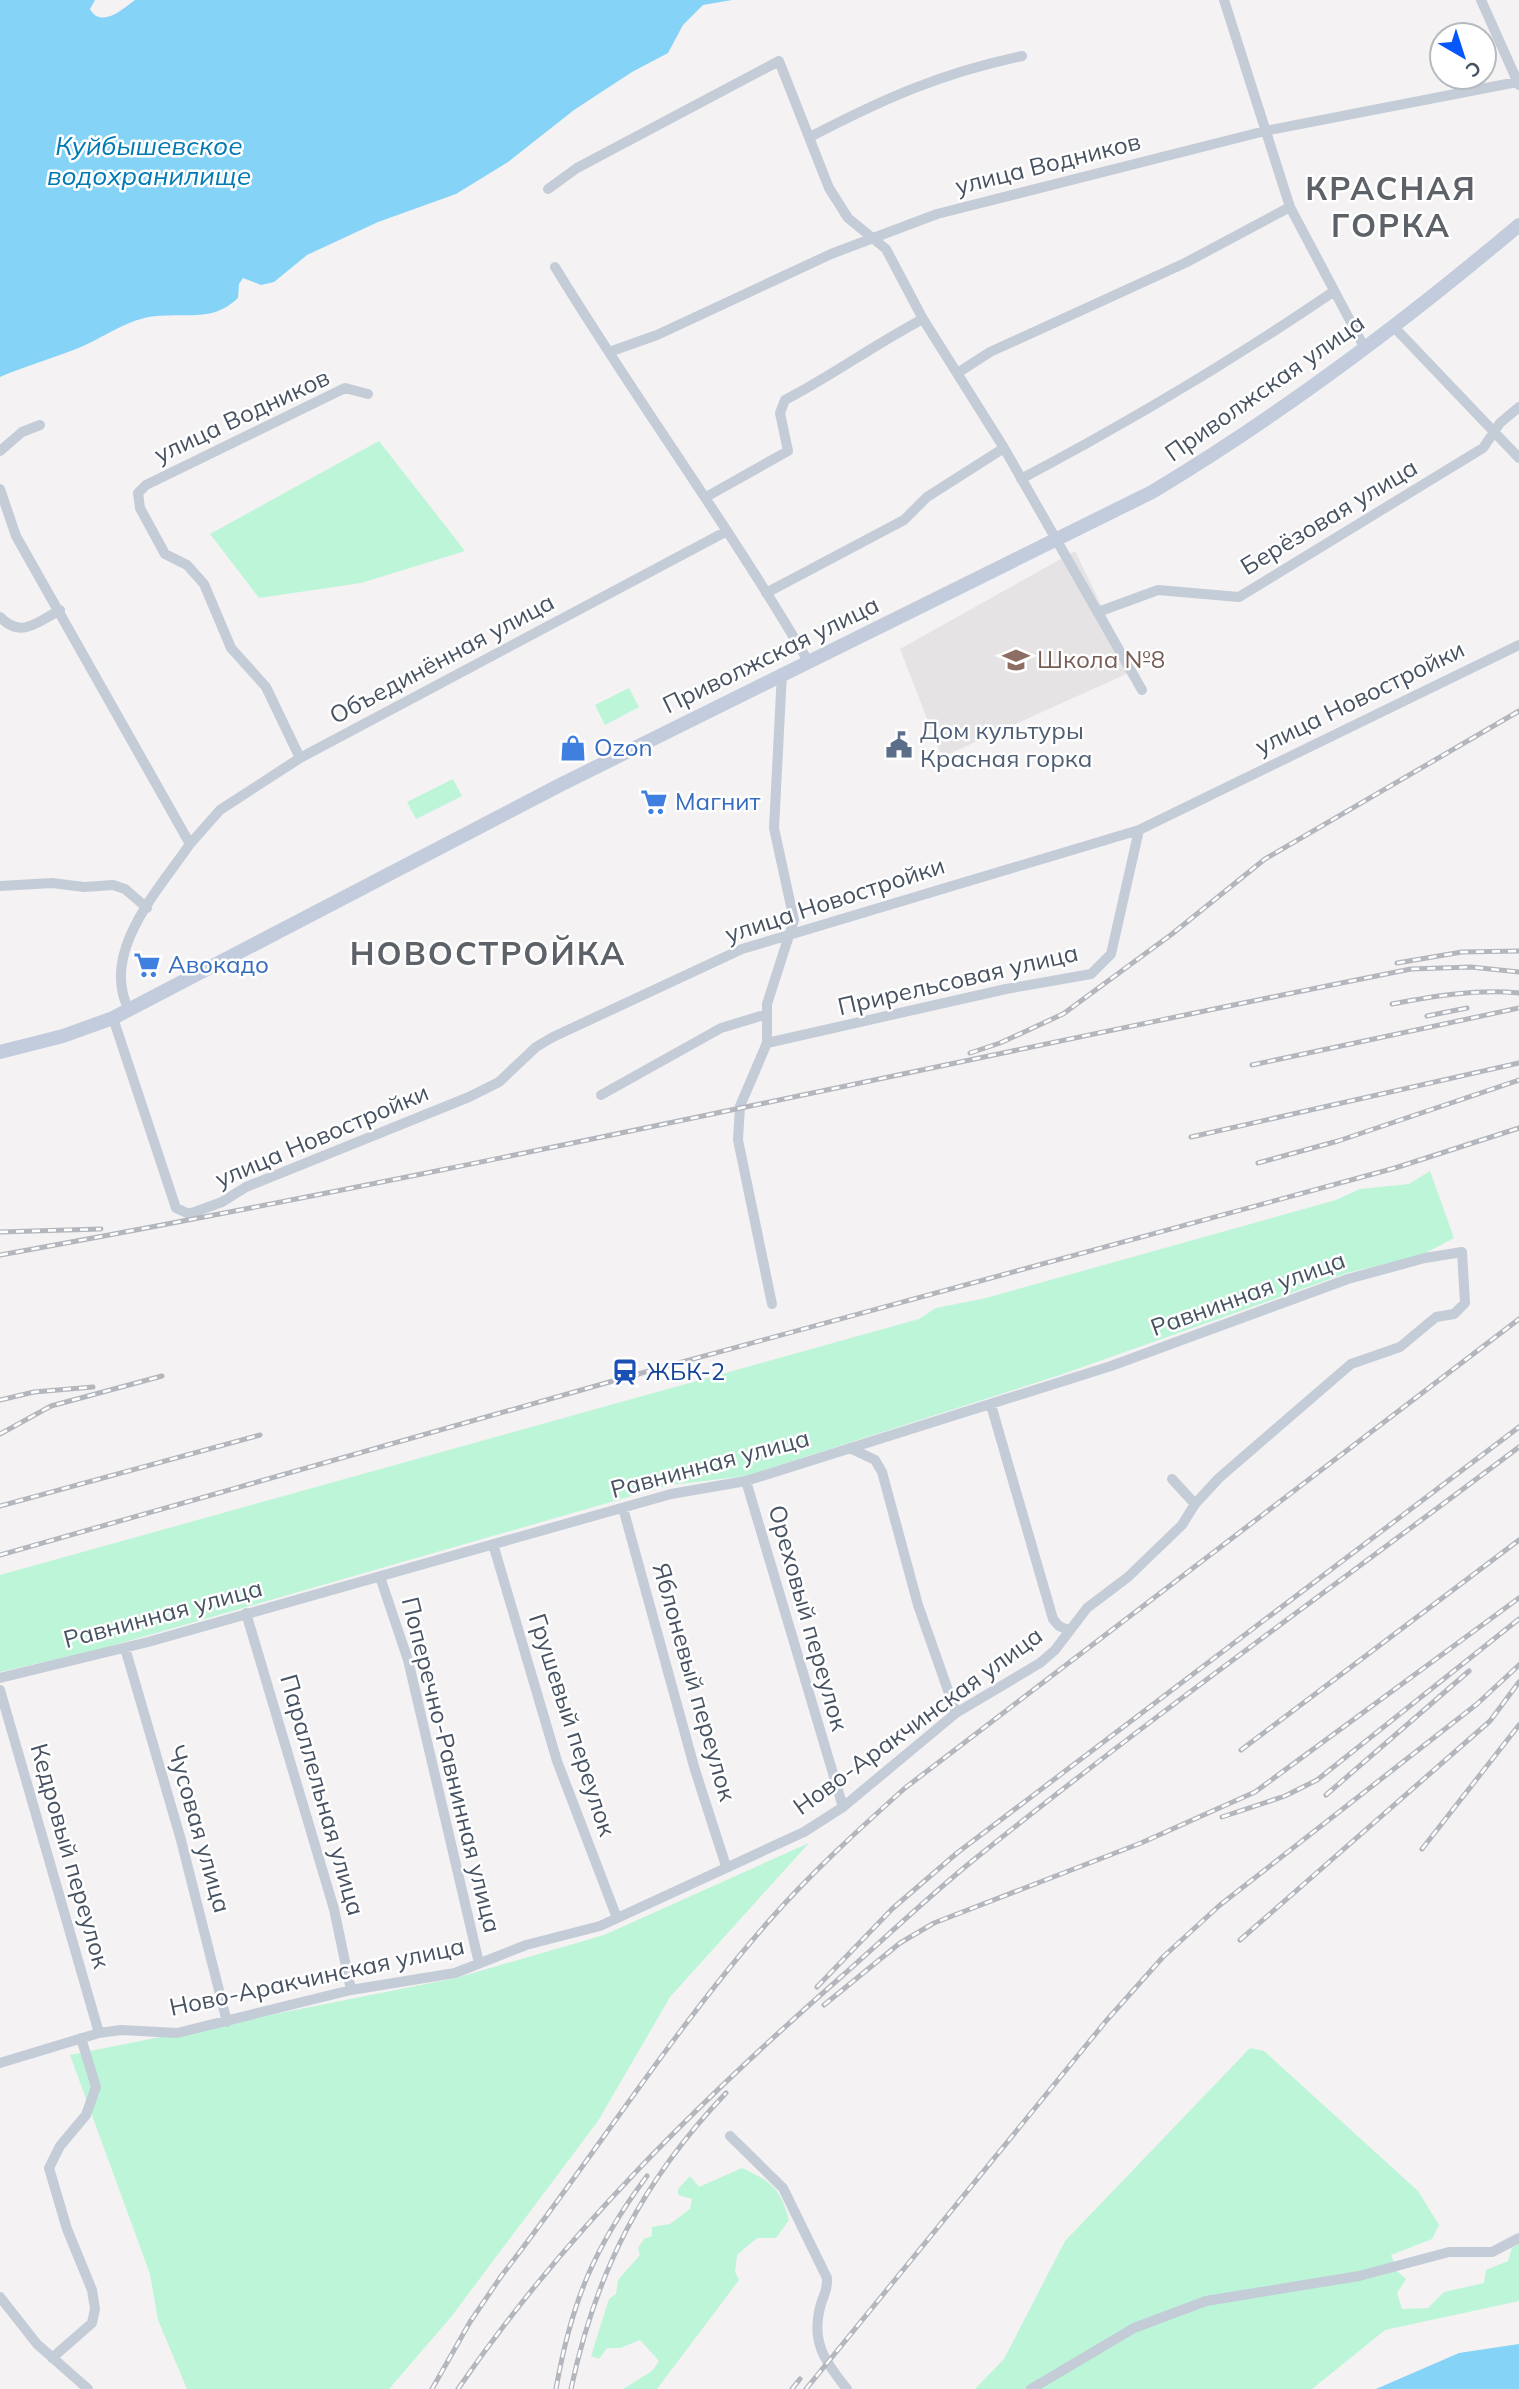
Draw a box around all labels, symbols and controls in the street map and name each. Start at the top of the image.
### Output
north arrow [1428,21,1498,91]
text: С [1461,56,1486,83]
street label: улица Водников [952,126,1144,201]
water label: Куйбышевское водохранилище [47,129,251,192]
district label: КРАСНАЯ ГОРКА [1305,168,1477,245]
street label: Приволжская улица [1159,307,1370,467]
street label: улица Водников [149,361,334,469]
street label: Берёзовая улица [1235,452,1422,581]
street label: Объединённая улица [324,586,559,730]
street label: Приволжская улица [658,589,884,720]
street label: улица Новостройки [1250,633,1469,761]
place label: Школа №8 [1037,644,1165,674]
school or university icon: Школа №8 [1001,645,1031,675]
place label: Дом культуры Красная горка [920,715,1092,773]
public building icon: Дом культуры Красная горка [884,730,914,760]
place label: Ozon [594,732,653,762]
shop icon: Ozon [558,733,588,763]
place label: Магнит [675,786,761,816]
supermarket icon: Магнит [639,787,669,817]
street label: улица Новостройки [721,849,948,949]
district label: НОВОСТРОЙКА [350,933,626,973]
street label: Прирельсовая улица [835,937,1081,1021]
place label: Авокадо [168,949,269,979]
supermarket icon: Авокадо [132,950,162,980]
street label: улица Новостройки [210,1077,433,1194]
street label: Равнинная улица [1146,1244,1349,1342]
place label: ЖБК-2 [646,1356,725,1386]
station icon: ЖБК-2 [610,1357,640,1387]
street label: Равнинная улица [607,1422,813,1504]
street label: Ореховый переулок [762,1501,856,1734]
street label: Яблоневый переулок [647,1559,743,1804]
street label: Равнинная улица [60,1572,266,1654]
street label: Поперечно-Равнинная улица [396,1594,508,1936]
street label: Грушевый переулок [523,1610,623,1840]
street label: Ново-Аракчинская улица [787,1620,1048,1821]
street label: Параллельная улица [274,1671,372,1919]
street label: Кедровый переулок [25,1740,117,1972]
street label: Чусовая улица [162,1741,238,1916]
street label: Ново-Аракчинская улица [166,1930,467,2022]

